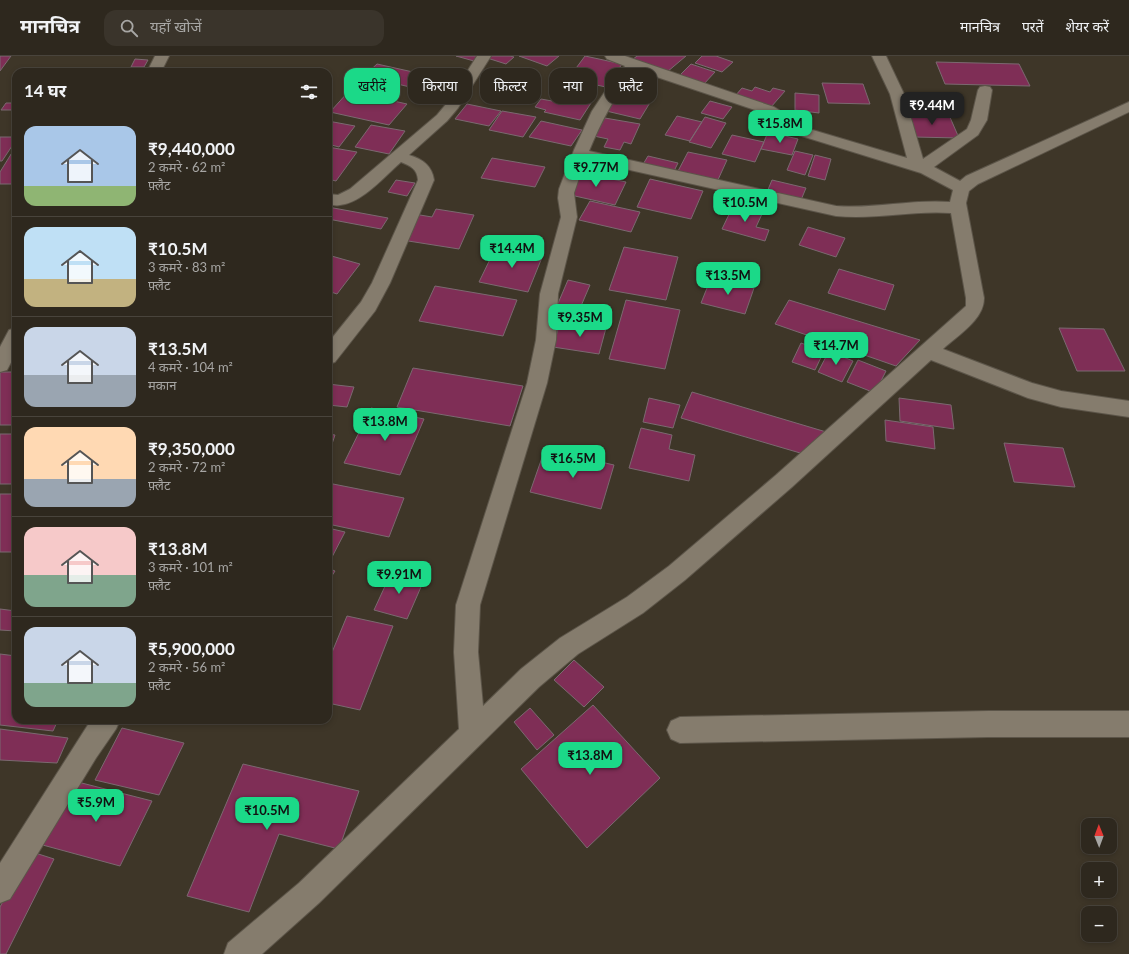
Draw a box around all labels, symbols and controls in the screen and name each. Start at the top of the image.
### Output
search box [104,10,384,46]
text: मानचित्र [20,14,80,37]
icon: search [118,17,140,39]
text: यहाँ खोजें [150,17,202,35]
text: मानचित्र [960,18,1000,35]
text: परतें [1022,18,1044,35]
text: शेयर करें [1066,18,1109,35]
chip: खरीदें [344,68,400,104]
chip: किराया [408,68,472,104]
chip: फ़िल्टर [480,68,541,104]
chip: नया [549,68,597,104]
chip: फ़्लैट [605,68,657,104]
text: 14 घर [24,80,66,101]
icon: filters [298,81,320,103]
pin: ₹9.44M [899,92,965,126]
text: ₹9.44M [909,97,955,113]
pin: ₹15.8M [747,110,813,144]
text: ₹15.8M [757,115,803,131]
text: ₹9,440,000 [148,138,235,159]
icon: home [56,142,104,190]
pin: ₹9.77M [563,154,629,188]
text: 2 कमरे · 62 m² [148,159,225,175]
text: ₹9.77M [573,159,619,175]
text: फ़्लैट [148,177,171,193]
pin: ₹10.5M [712,189,778,223]
text: ₹10.5M [722,194,768,210]
pin: ₹14.4M [479,235,545,269]
text: ₹10.5M [148,238,208,259]
text: ₹14.4M [489,240,535,256]
icon: home [56,243,104,291]
text: 3 कमरे · 83 m² [148,259,225,275]
pin: ₹13.5M [695,262,761,296]
text: ₹13.5M [705,267,751,283]
text: फ़्लैट [148,277,171,293]
pin: ₹9.35M [547,304,613,338]
text: ₹9.35M [557,309,603,325]
pin: ₹14.7M [803,332,869,366]
text: ₹14.7M [813,337,859,353]
text: ₹13.5M [148,338,208,359]
icon: home [56,343,104,391]
text: 4 कमरे · 104 m² [148,359,233,375]
text: मकान [148,377,176,393]
pin: ₹13.8M [352,408,418,442]
text: ₹13.8M [362,413,408,429]
text: ₹9,350,000 [148,438,235,459]
icon: home [56,443,104,491]
pin: ₹16.5M [540,445,606,479]
text: ₹16.5M [550,450,596,466]
text: 2 कमरे · 72 m² [148,459,225,475]
text: फ़्लैट [148,477,171,493]
text: ₹13.8M [148,538,208,559]
icon: home [56,543,104,591]
text: 3 कमरे · 101 m² [148,559,233,575]
pin: ₹9.91M [366,561,432,595]
text: ₹9.91M [376,566,422,582]
text: फ़्लैट [148,577,171,593]
text: ₹5,900,000 [148,638,235,659]
icon: home [56,643,104,691]
text: 2 कमरे · 56 m² [148,659,225,675]
text: फ़्लैट [148,677,171,693]
pin: ₹13.8M [557,742,623,776]
text: ₹13.8M [567,747,613,763]
pin: ₹5.9M [68,789,124,823]
text: ₹5.9M [77,794,115,810]
pin: ₹10.5M [234,797,300,831]
text: ₹10.5M [244,802,290,818]
north arrow [1081,818,1117,854]
map controls [1081,818,1117,942]
button: + [1081,862,1117,898]
button: − [1081,906,1117,942]

